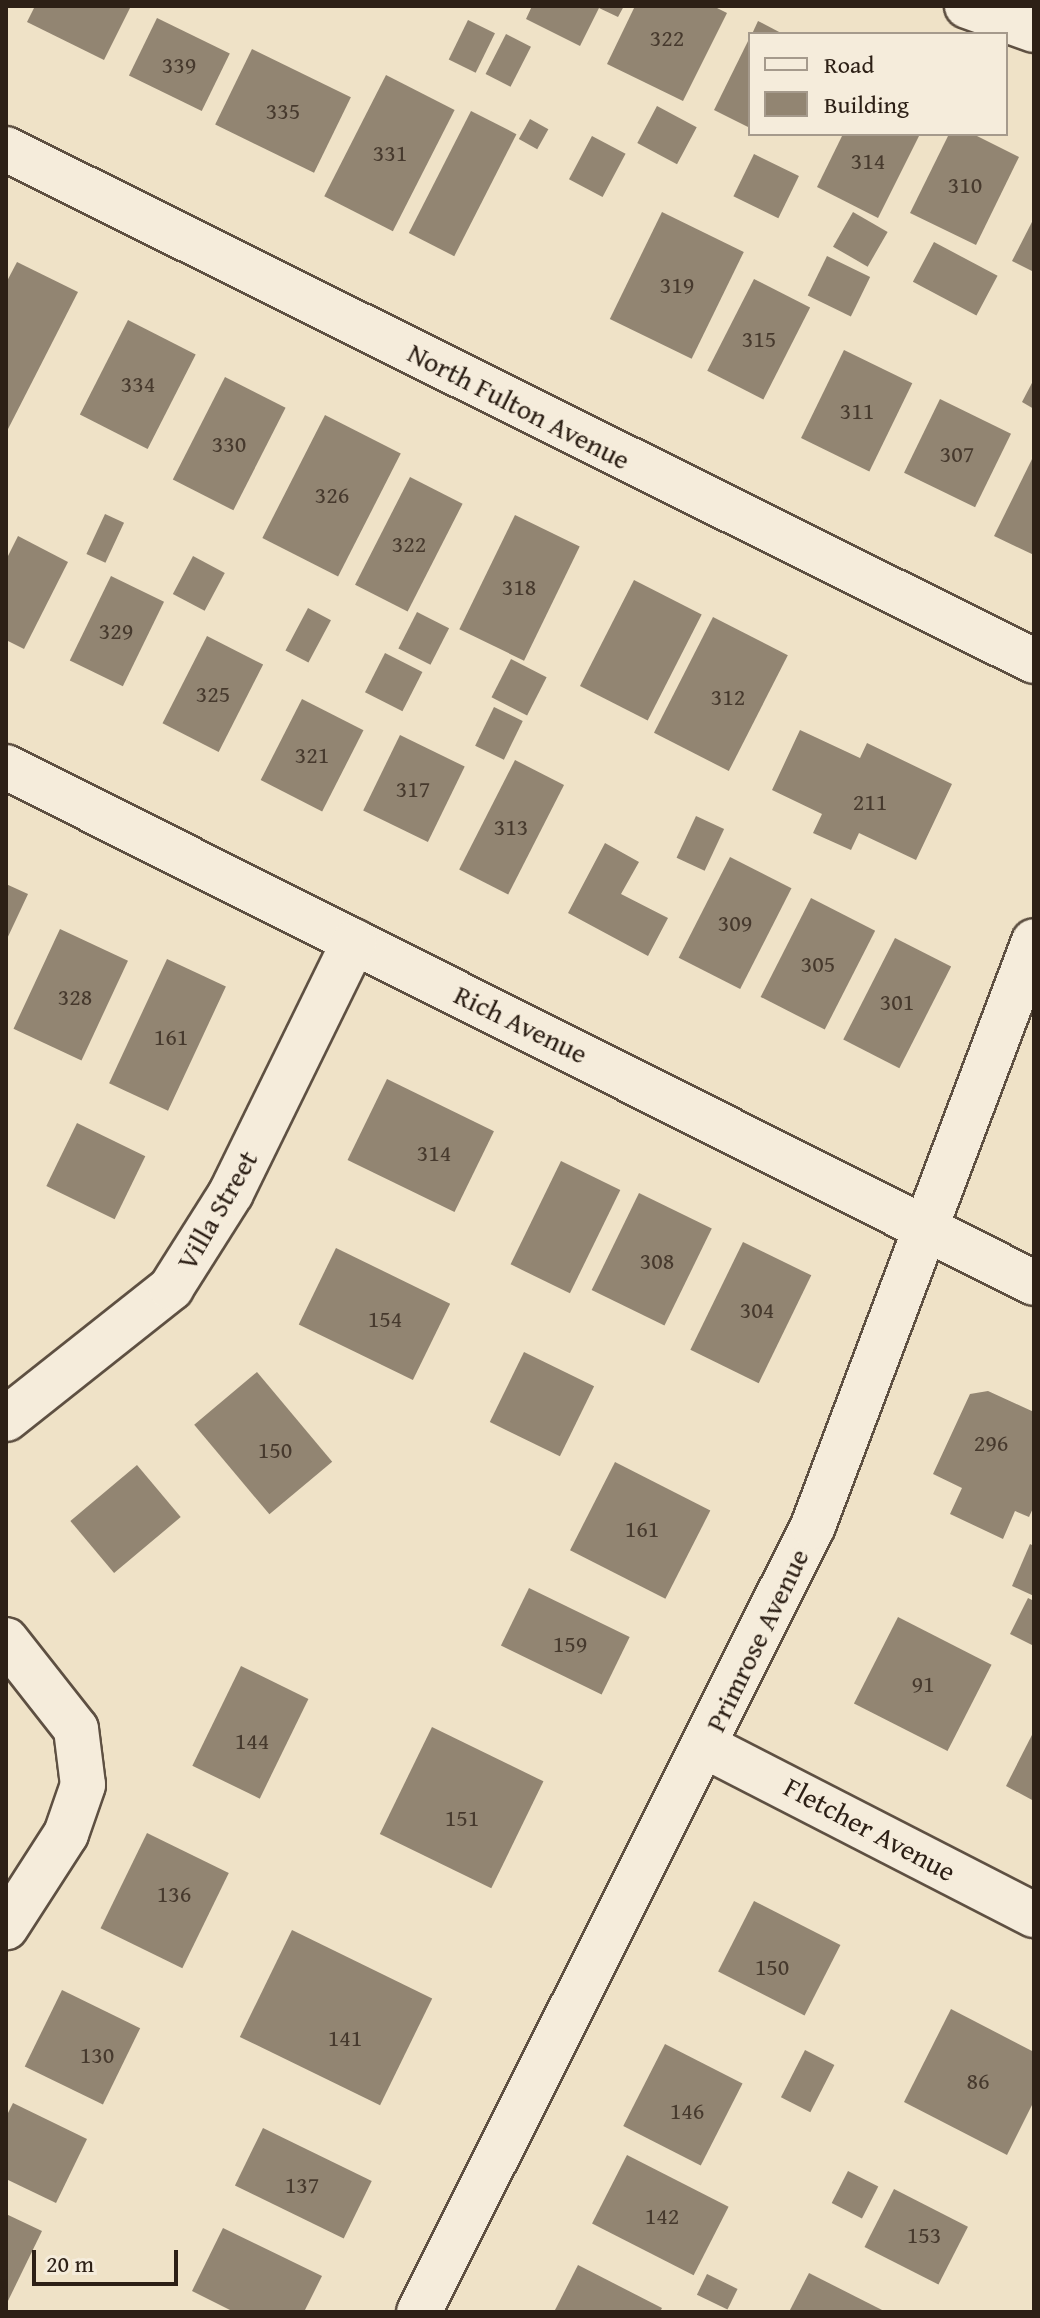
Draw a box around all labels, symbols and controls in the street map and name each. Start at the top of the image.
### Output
house number: 322 [650,24,684,52]
legend [748,32,1008,136]
text: Road [824,47,874,82]
house number: 339 [162,51,196,79]
text: Building [824,87,909,122]
house number: 335 [266,97,300,125]
house number: 331 [373,139,407,167]
house number: 314 [851,147,885,175]
house number: 310 [948,171,982,199]
house number: 319 [660,271,694,299]
house number: 315 [742,325,776,353]
street label: North Fulton Avenue [402,335,636,477]
house number: 334 [121,370,155,398]
house number: 311 [840,397,874,425]
house number: 330 [212,430,246,458]
house number: 307 [940,440,974,468]
house number: 326 [315,481,349,509]
house number: 322 [392,530,426,558]
house number: 318 [502,573,536,601]
house number: 329 [99,617,133,645]
house number: 325 [196,680,230,708]
house number: 312 [711,683,745,711]
house number: 321 [295,741,329,769]
house number: 317 [396,775,430,803]
house number: 211 [853,788,887,816]
house number: 313 [494,813,528,841]
house number: 309 [718,909,752,937]
house number: 305 [801,950,835,978]
street label: Rich Avenue [449,977,593,1071]
house number: 328 [58,983,92,1011]
house number: 301 [880,988,914,1016]
house number: 161 [154,1023,188,1051]
house number: 314 [417,1139,451,1167]
street label: Villa Street [169,1144,265,1276]
house number: 308 [640,1247,674,1275]
house number: 304 [740,1296,774,1324]
house number: 154 [368,1305,402,1333]
house number: 296 [974,1429,1008,1457]
house number: 150 [258,1436,292,1464]
house number: 161 [625,1515,659,1543]
street label: Primrose Avenue [698,1543,816,1737]
house number: 159 [553,1630,587,1658]
house number: 91 [911,1670,935,1698]
house number: 144 [235,1727,269,1755]
street label: Fletcher Avenue [779,1770,961,1888]
house number: 151 [445,1804,479,1832]
house number: 136 [157,1880,191,1908]
house number: 150 [755,1953,789,1981]
house number: 141 [328,2024,362,2052]
house number: 130 [80,2041,114,2069]
house number: 86 [966,2067,990,2095]
house number: 146 [670,2097,704,2125]
house number: 137 [285,2171,319,2199]
house number: 142 [645,2202,679,2230]
house number: 153 [907,2221,941,2249]
scale bar [36,2234,182,2284]
text: 20 m [46,2246,94,2281]

